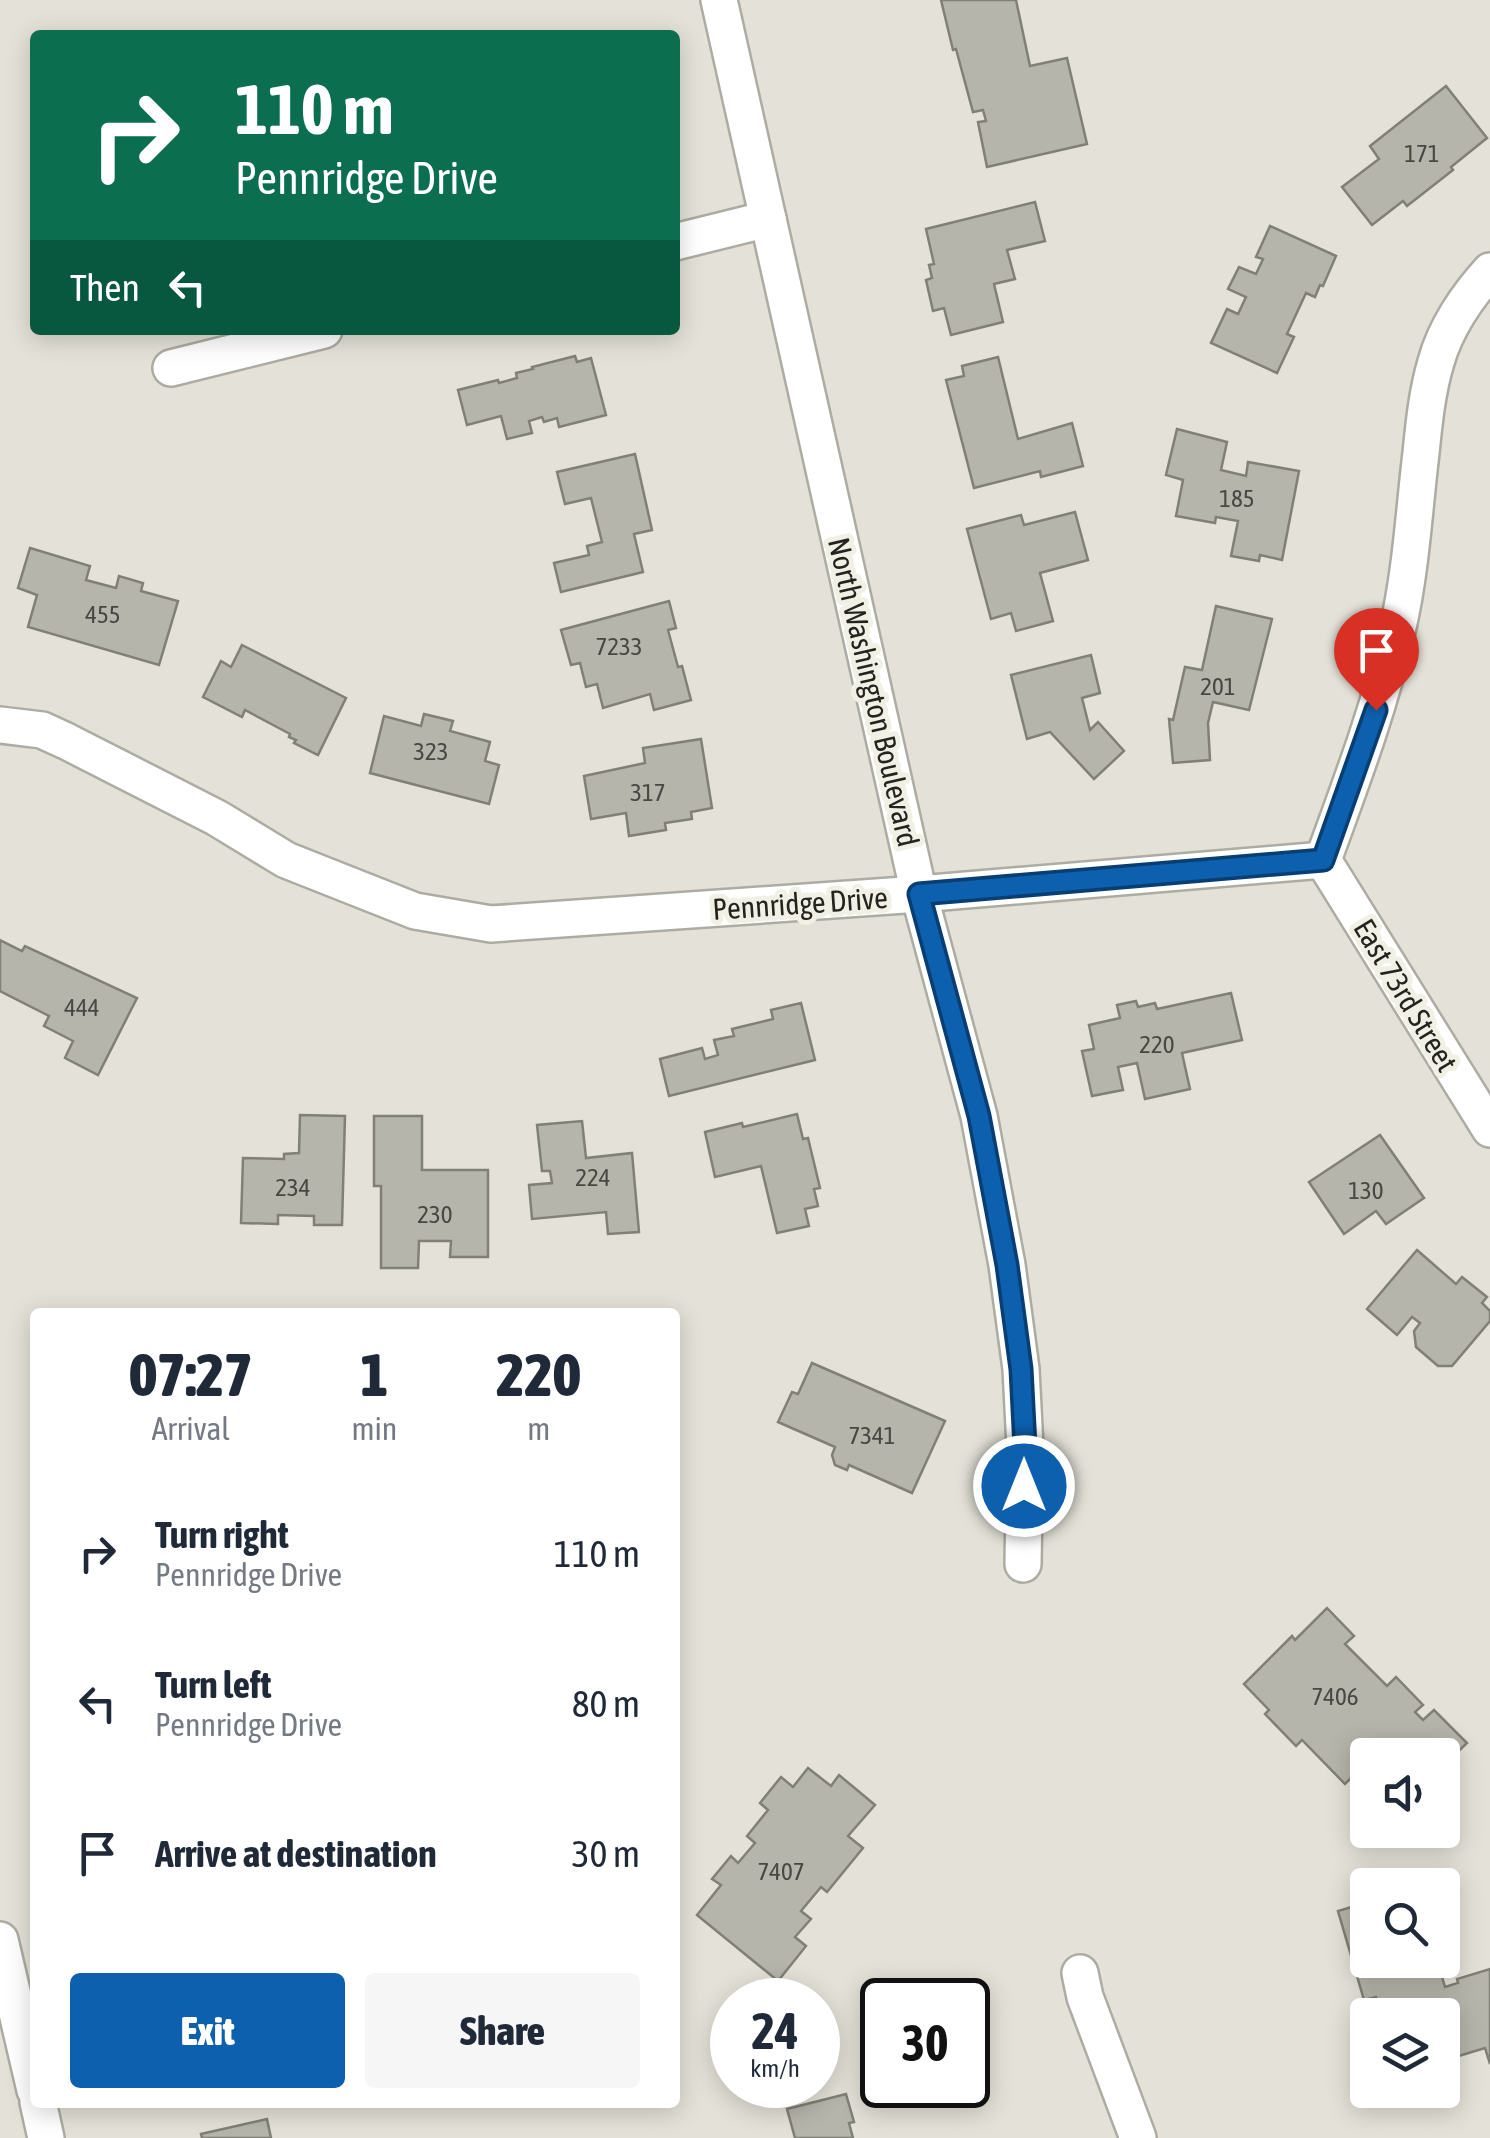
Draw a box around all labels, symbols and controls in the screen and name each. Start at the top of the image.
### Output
text: 110 m [235,69,394,149]
icon: right [70,70,200,200]
house number: 171 [1404,139,1440,167]
text: Pennridge Drive [235,152,498,204]
icon: left [160,260,215,315]
text: Then [70,266,140,309]
house number: 185 [1219,484,1255,512]
street label: North Washington Boulevard [822,534,926,850]
house number: 455 [85,600,121,628]
pin [1334,608,1419,711]
icon: arrive [1349,623,1404,678]
house number: 7233 [595,632,643,660]
house number: 201 [1200,672,1236,700]
house number: 323 [413,737,449,765]
house number: 317 [630,778,666,806]
street label: Pennridge Drive [711,880,889,926]
street label: East 73rd Street [1347,913,1465,1077]
house number: 444 [64,993,100,1021]
house number: 220 [1139,1030,1175,1058]
house number: 224 [575,1163,611,1191]
house number: 234 [275,1173,311,1201]
house number: 130 [1348,1176,1384,1204]
house number: 230 [417,1200,453,1228]
text: 07:27 [129,1340,252,1409]
text: 1 [360,1340,389,1409]
text: 220 [496,1340,581,1409]
text: Arrival [152,1410,230,1447]
text: min [351,1410,397,1447]
text: m [527,1410,550,1447]
house number: 7341 [848,1421,896,1449]
position arrow [972,1434,1076,1538]
text: Turn right [155,1513,289,1556]
icon: right [70,1526,125,1581]
text: 110 m [554,1532,640,1575]
text: Pennridge Drive [155,1556,342,1593]
text: Turn left [155,1663,271,1706]
icon: left [70,1676,125,1731]
text: 80 m [572,1682,640,1725]
house number: 7406 [1311,1682,1359,1710]
text: Pennridge Drive [155,1706,342,1743]
map controls [1350,1738,1460,2108]
button: sound [1350,1738,1460,1848]
icon: arrive [70,1826,125,1881]
text: Arrive at destination [155,1832,437,1875]
text: 30 m [572,1832,640,1875]
house number: 7407 [757,1857,805,1885]
button: search [1350,1868,1460,1978]
button: Exit [70,1973,345,2088]
button: Share [365,1973,640,2088]
speed limit sign: 30 [860,1978,990,2108]
button: layers [1350,1998,1460,2108]
text: 24 [751,2002,798,2060]
text: km/h [750,2054,800,2082]

